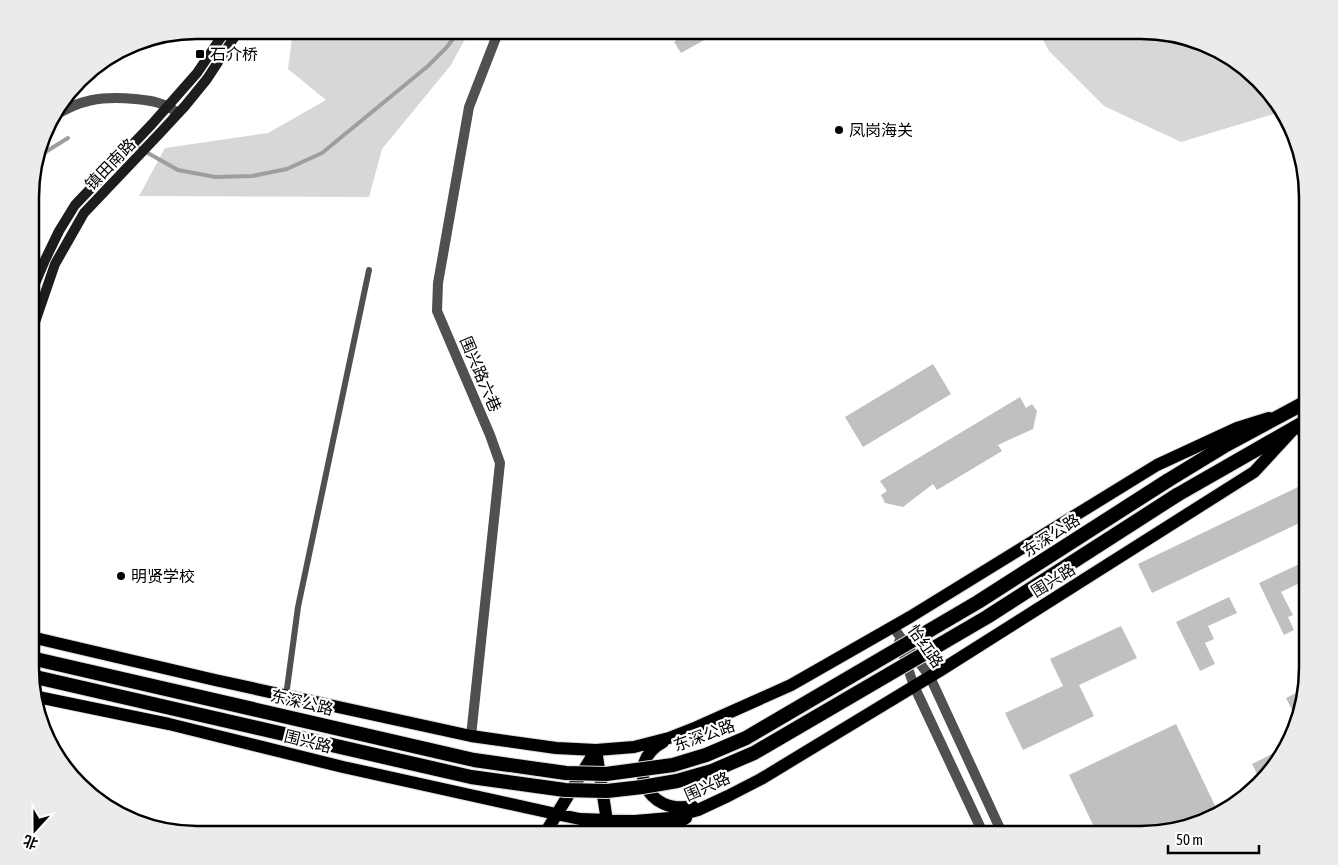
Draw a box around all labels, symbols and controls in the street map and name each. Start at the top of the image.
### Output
place label: 石介桥 [210,45,258,63]
marker: 石介桥 [194,48,206,60]
place label: 凤岗海关 [849,121,913,139]
marker: 凤岗海关 [833,124,845,136]
street label: 镇田南路 [81,135,139,193]
street label: 围兴路六巷 [457,334,505,414]
street label: 东深公路 [1019,510,1083,560]
street label: 围兴路 [1028,560,1078,600]
place label: 明贤学校 [131,567,195,585]
marker: 明贤学校 [115,570,127,582]
street label: 怡红路 [905,621,947,671]
street label: 东深公路 [269,686,335,718]
street label: 东深公路 [671,716,737,754]
street label: 围兴路 [283,726,333,756]
street label: 围兴路 [681,768,733,804]
north arrow [10,805,60,855]
scale bar [1168,822,1259,854]
text: 50 m [1176,831,1203,848]
text: 北 [21,832,40,852]

